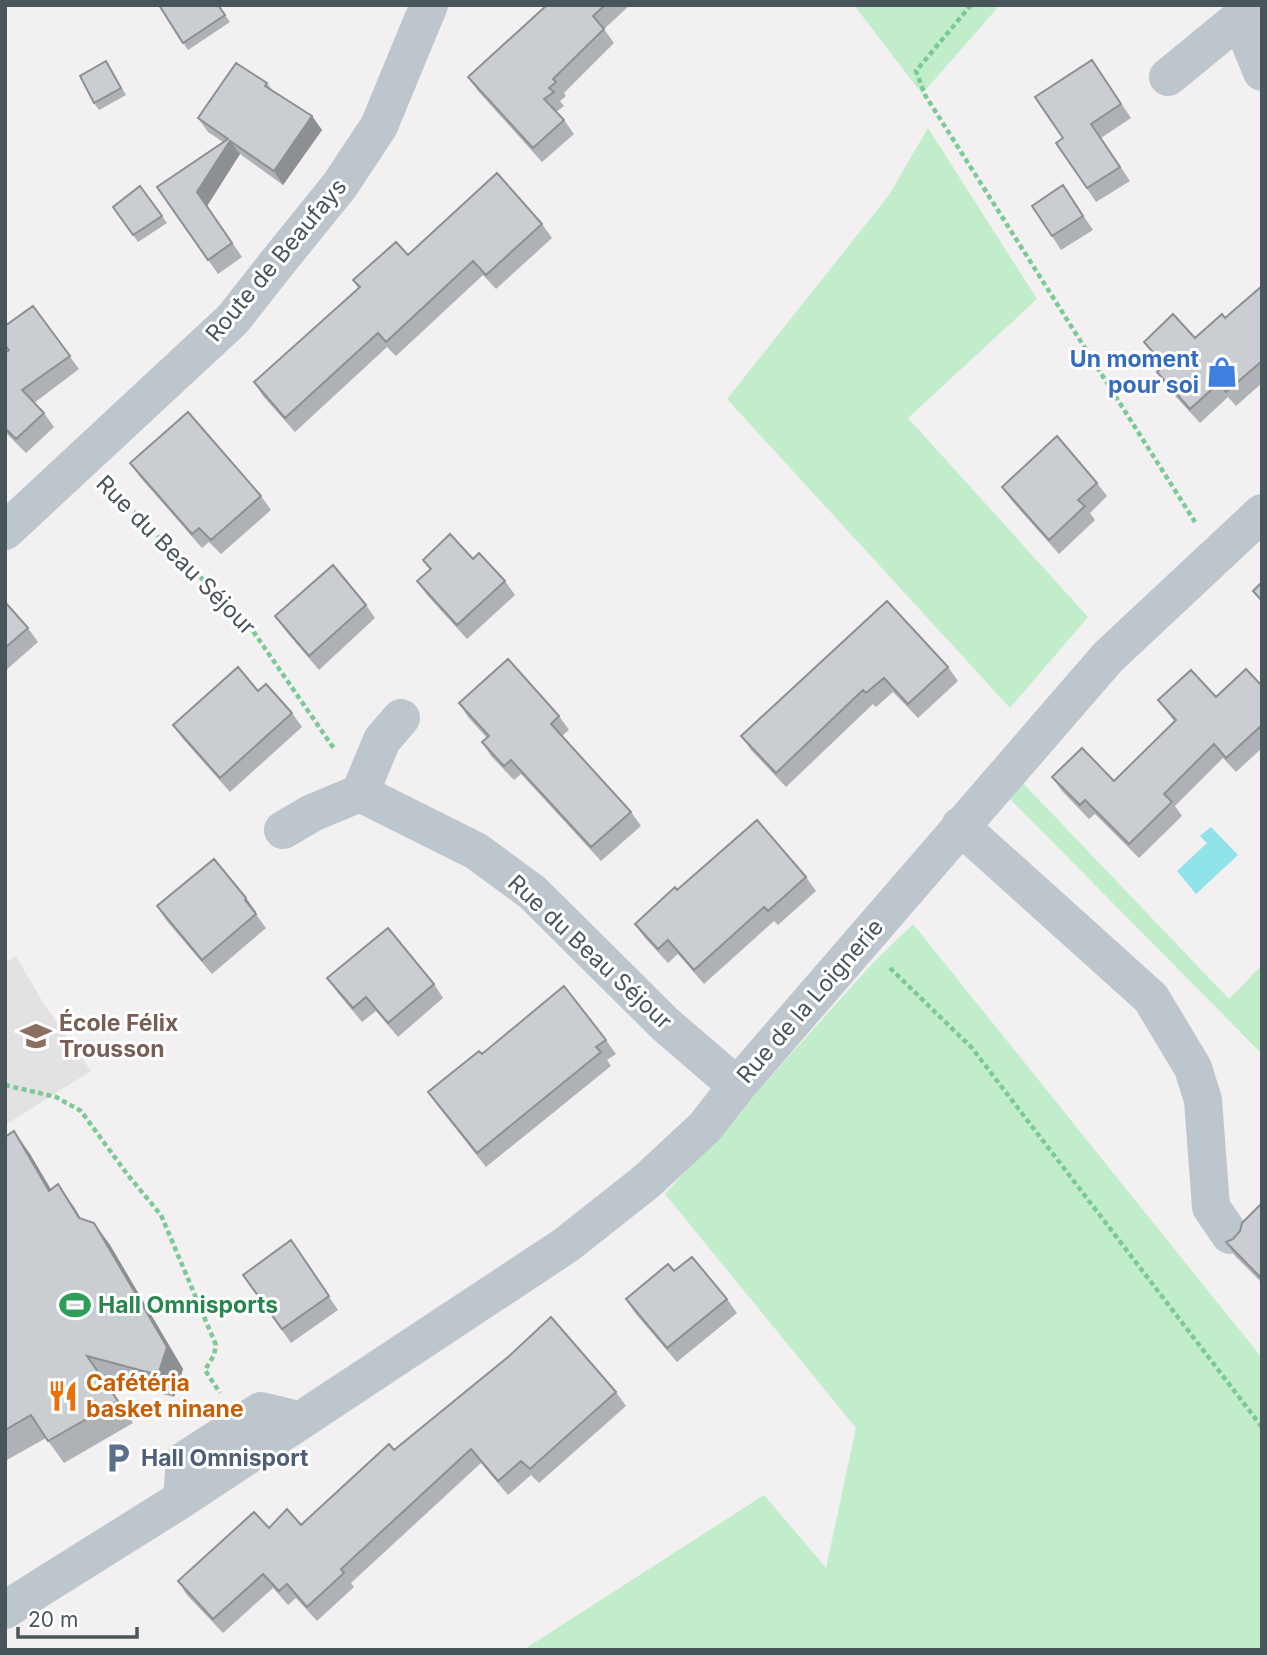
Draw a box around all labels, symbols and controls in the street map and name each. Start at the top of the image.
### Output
street label: Route de Beaufays [200,173,352,347]
place label: Un moment pour soi [1070,345,1200,399]
shop icon: Un moment pour soi [1205,355,1239,389]
street label: Rue du Beau Séjour [90,469,262,641]
street label: Rue du Beau Séjour [502,869,678,1035]
street label: Rue de la Loignerie [731,913,889,1089]
place label: École Félix Trousson [59,1009,178,1063]
school or university icon: École Félix Trousson [19,1019,53,1053]
sports icon: Hall Omnisports [58,1288,92,1322]
place label: Hall Omnisports [98,1291,278,1319]
place label: Cafétéria basket ninane [86,1369,244,1423]
restaurant icon: Cafétéria basket ninane [46,1379,80,1413]
parking icon: Hall Omnisport [101,1441,135,1475]
place label: Hall Omnisport [141,1444,309,1472]
scale bar [18,1596,136,1640]
text: 20 m [28,1607,78,1632]

